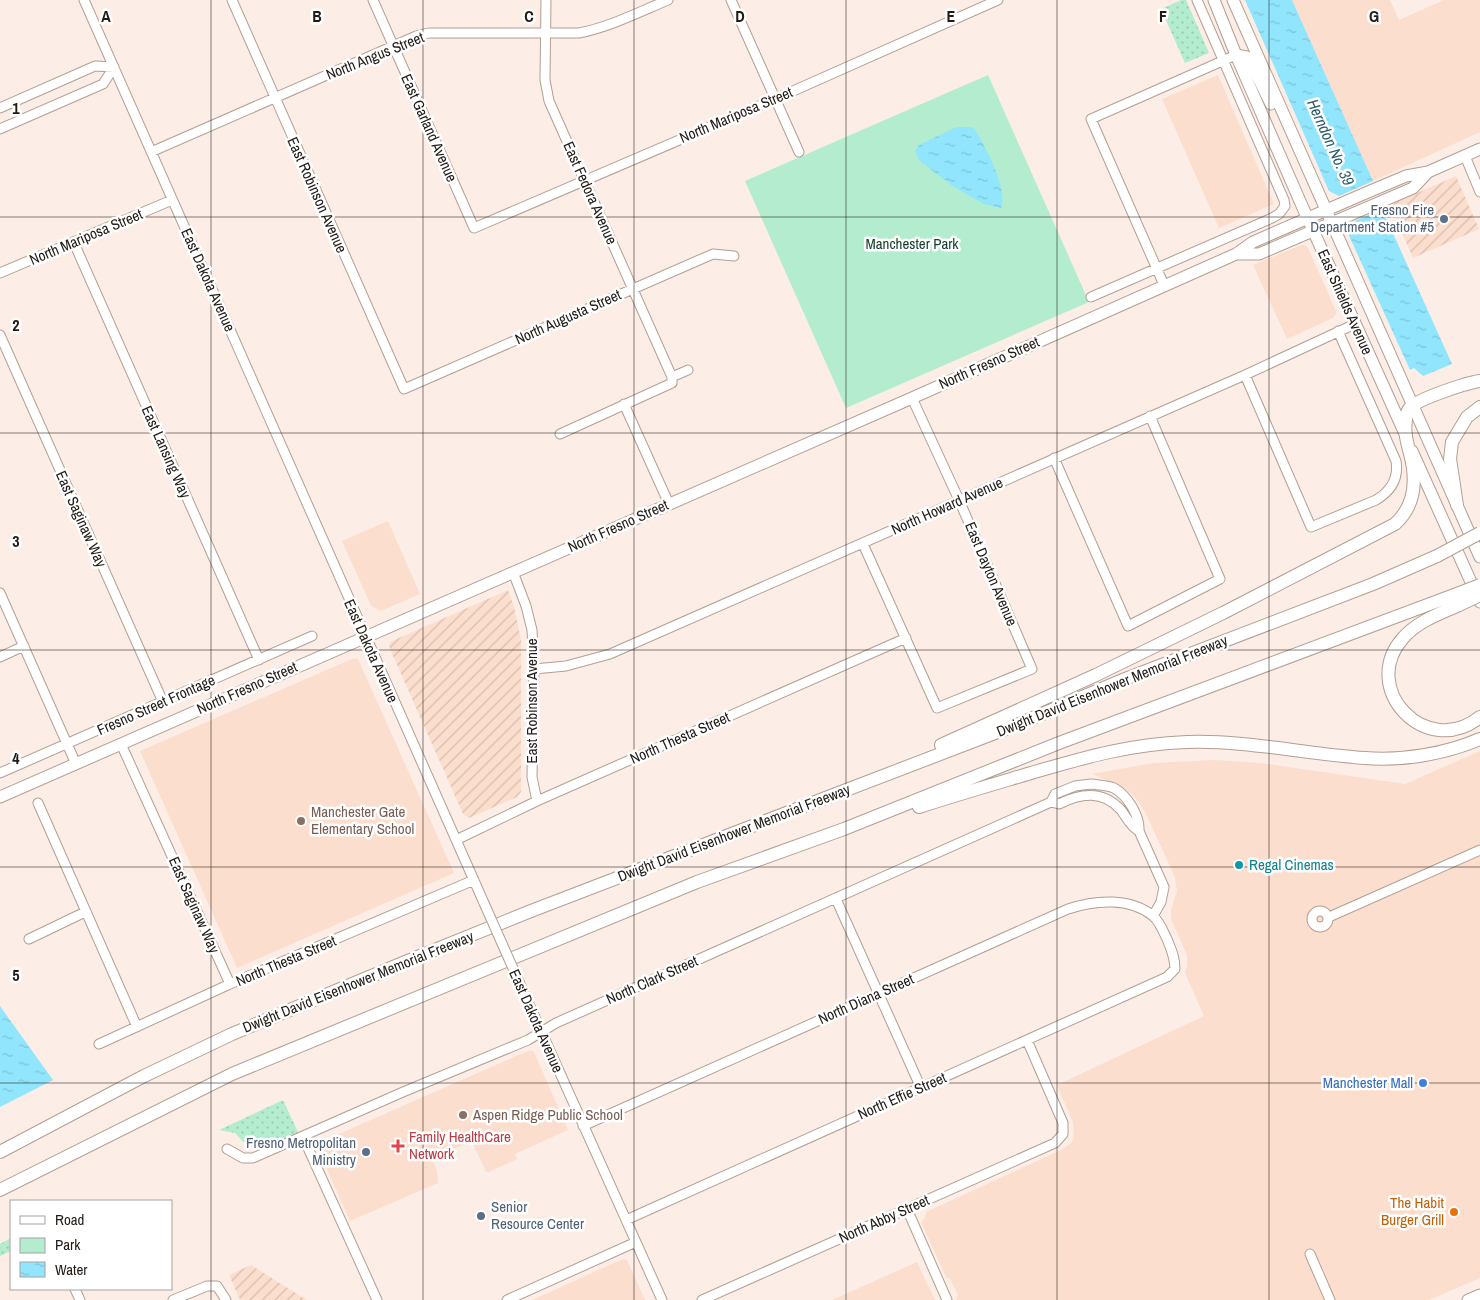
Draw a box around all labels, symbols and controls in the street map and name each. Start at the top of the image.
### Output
text: A [101,5,111,27]
text: B [312,5,322,27]
text: C [524,5,534,27]
text: D [735,5,745,27]
text: E [947,5,956,27]
text: F [1159,5,1167,27]
text: G [1369,5,1379,27]
street label: North Angus Street [323,26,427,85]
street label: East Garland Avenue [396,71,463,185]
street label: North Mariposa Street [676,81,796,148]
water label: Herndon No. 39 [1302,95,1360,189]
text: 1 [12,97,20,119]
street label: East Robinson Avenue [282,133,353,256]
street label: East Fedora Avenue [558,138,623,248]
place label: Fresno Fire Department Station #5 [1310,199,1434,237]
street label: North Mariposa Street [26,203,146,270]
marker: Fresno Fire Department Station #5 [1438,213,1450,225]
street label: East Dakota Avenue [176,225,241,335]
park label: Manchester Park [866,233,959,254]
street label: East Shields Avenue [1313,246,1378,358]
street label: North Augusta Street [511,283,625,349]
text: 2 [12,314,20,336]
street label: North Fresno Street [935,331,1043,394]
street label: East Lansing Way [137,402,197,502]
street label: East Saginaw Way [51,467,112,571]
street label: North Howard Avenue [888,471,1006,540]
street label: North Fresno Street [564,494,672,557]
street label: East Dayton Avenue [960,518,1023,629]
text: 3 [12,530,20,552]
street label: East Dakota Avenue [339,596,404,706]
street label: Dwight David Eisenhower Memorial Freeway [993,629,1231,742]
street label: East Robinson Avenue [521,638,542,763]
street label: North Fresno Street [193,656,301,719]
street label: Fresno Street Frontage [93,669,218,740]
street label: North Thesta Street [627,706,734,769]
text: 4 [12,747,20,769]
street label: Dwight David Eisenhower Memorial Freeway [615,778,854,887]
place label: Manchester Gate Elementary School [311,801,414,839]
marker: Manchester Gate Elementary School [295,815,307,827]
street label: East Saginaw Way [164,853,225,957]
place label: Regal Cinemas [1249,854,1334,875]
marker: Regal Cinemas [1233,859,1245,871]
street label: Dwight David Eisenhower Memorial Freeway [239,925,477,1038]
street label: North Thesta Street [232,930,340,991]
street label: North Clark Street [603,950,702,1009]
text: 5 [12,964,20,986]
street label: East Dakota Avenue [504,966,569,1076]
street label: North Diana Street [815,968,917,1029]
street label: North Effie Street [854,1066,950,1124]
place label: Manchester Mall [1323,1072,1413,1093]
marker: Manchester Mall [1417,1077,1429,1089]
place label: Aspen Ridge Public School [472,1104,623,1125]
marker: Aspen Ridge Public School [457,1109,469,1121]
place label: Family HealthCare Network [409,1126,511,1164]
place label: Fresno Metropolitan Ministry [246,1132,357,1170]
marker: Family HealthCare Network [391,1139,405,1153]
marker: Fresno Metropolitan Ministry [360,1146,372,1158]
street label: North Abby Street [835,1189,933,1248]
place label: The Habit Burger Grill [1381,1192,1445,1230]
place label: Senior Resource Center [491,1196,584,1234]
legend [10,1200,172,1290]
marker: The Habit Burger Grill [1448,1206,1460,1218]
text: Road [55,1209,84,1230]
marker: Senior Resource Center [475,1210,487,1222]
text: Park [55,1234,81,1255]
text: Water [55,1259,87,1280]

